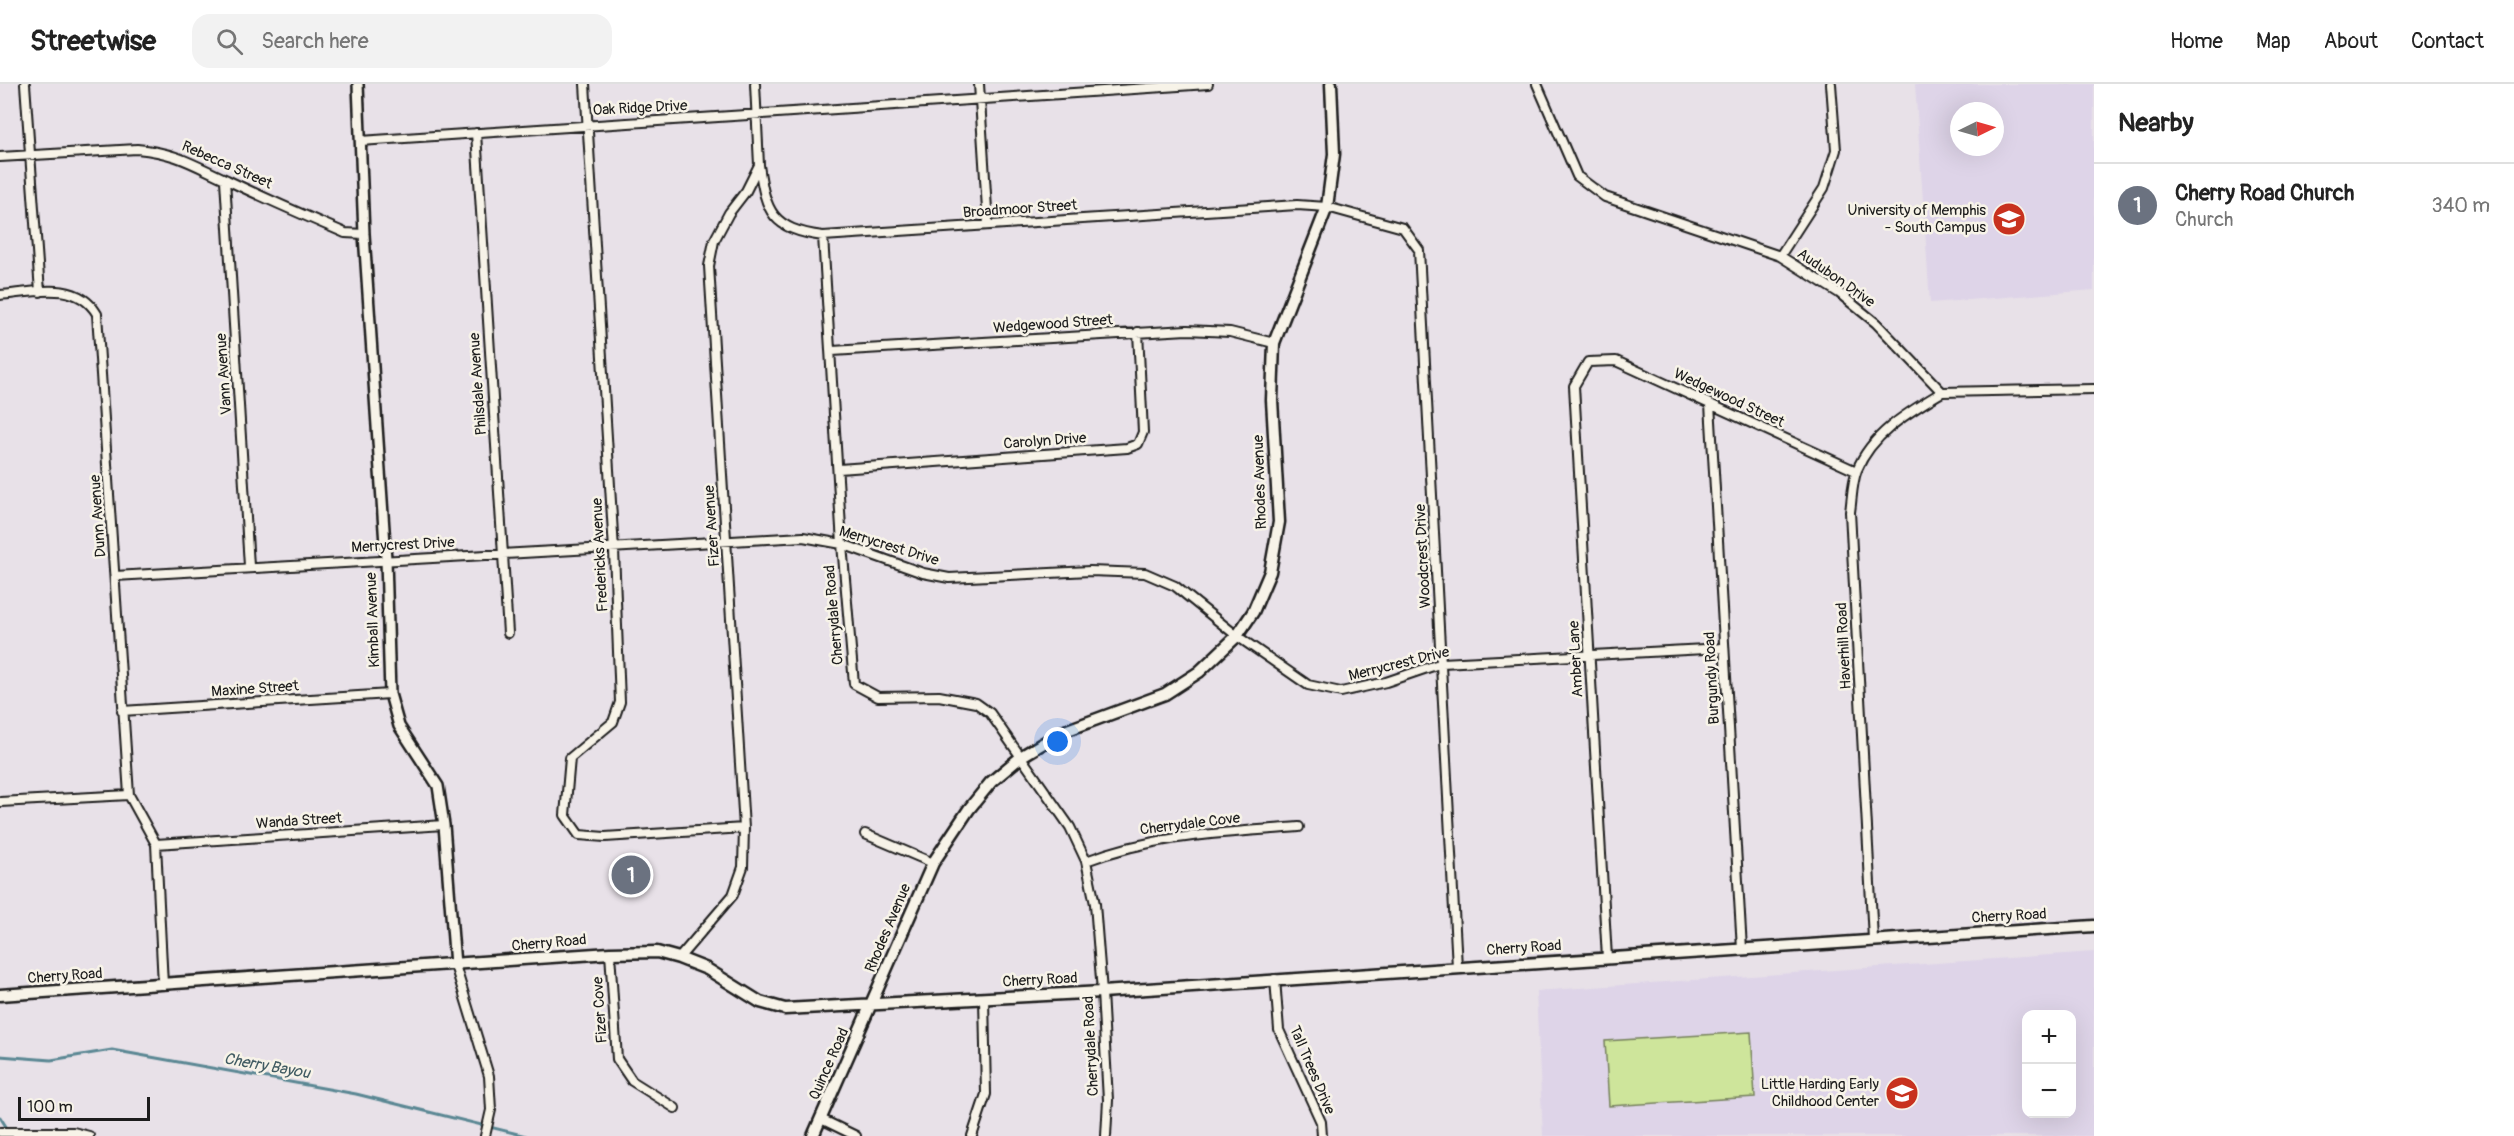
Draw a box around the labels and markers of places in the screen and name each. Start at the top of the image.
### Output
place label: University of Memphis - South Campus [1847,201,1986,237]
school or university icon: University of Memphis - South Campus [1991,201,2027,237]
pin: 1 [612,852,650,898]
place label: Little Harding Early Childhood Center [1761,1075,1880,1111]
school or university icon: Little Harding Early Childhood Center [1884,1075,1920,1111]

